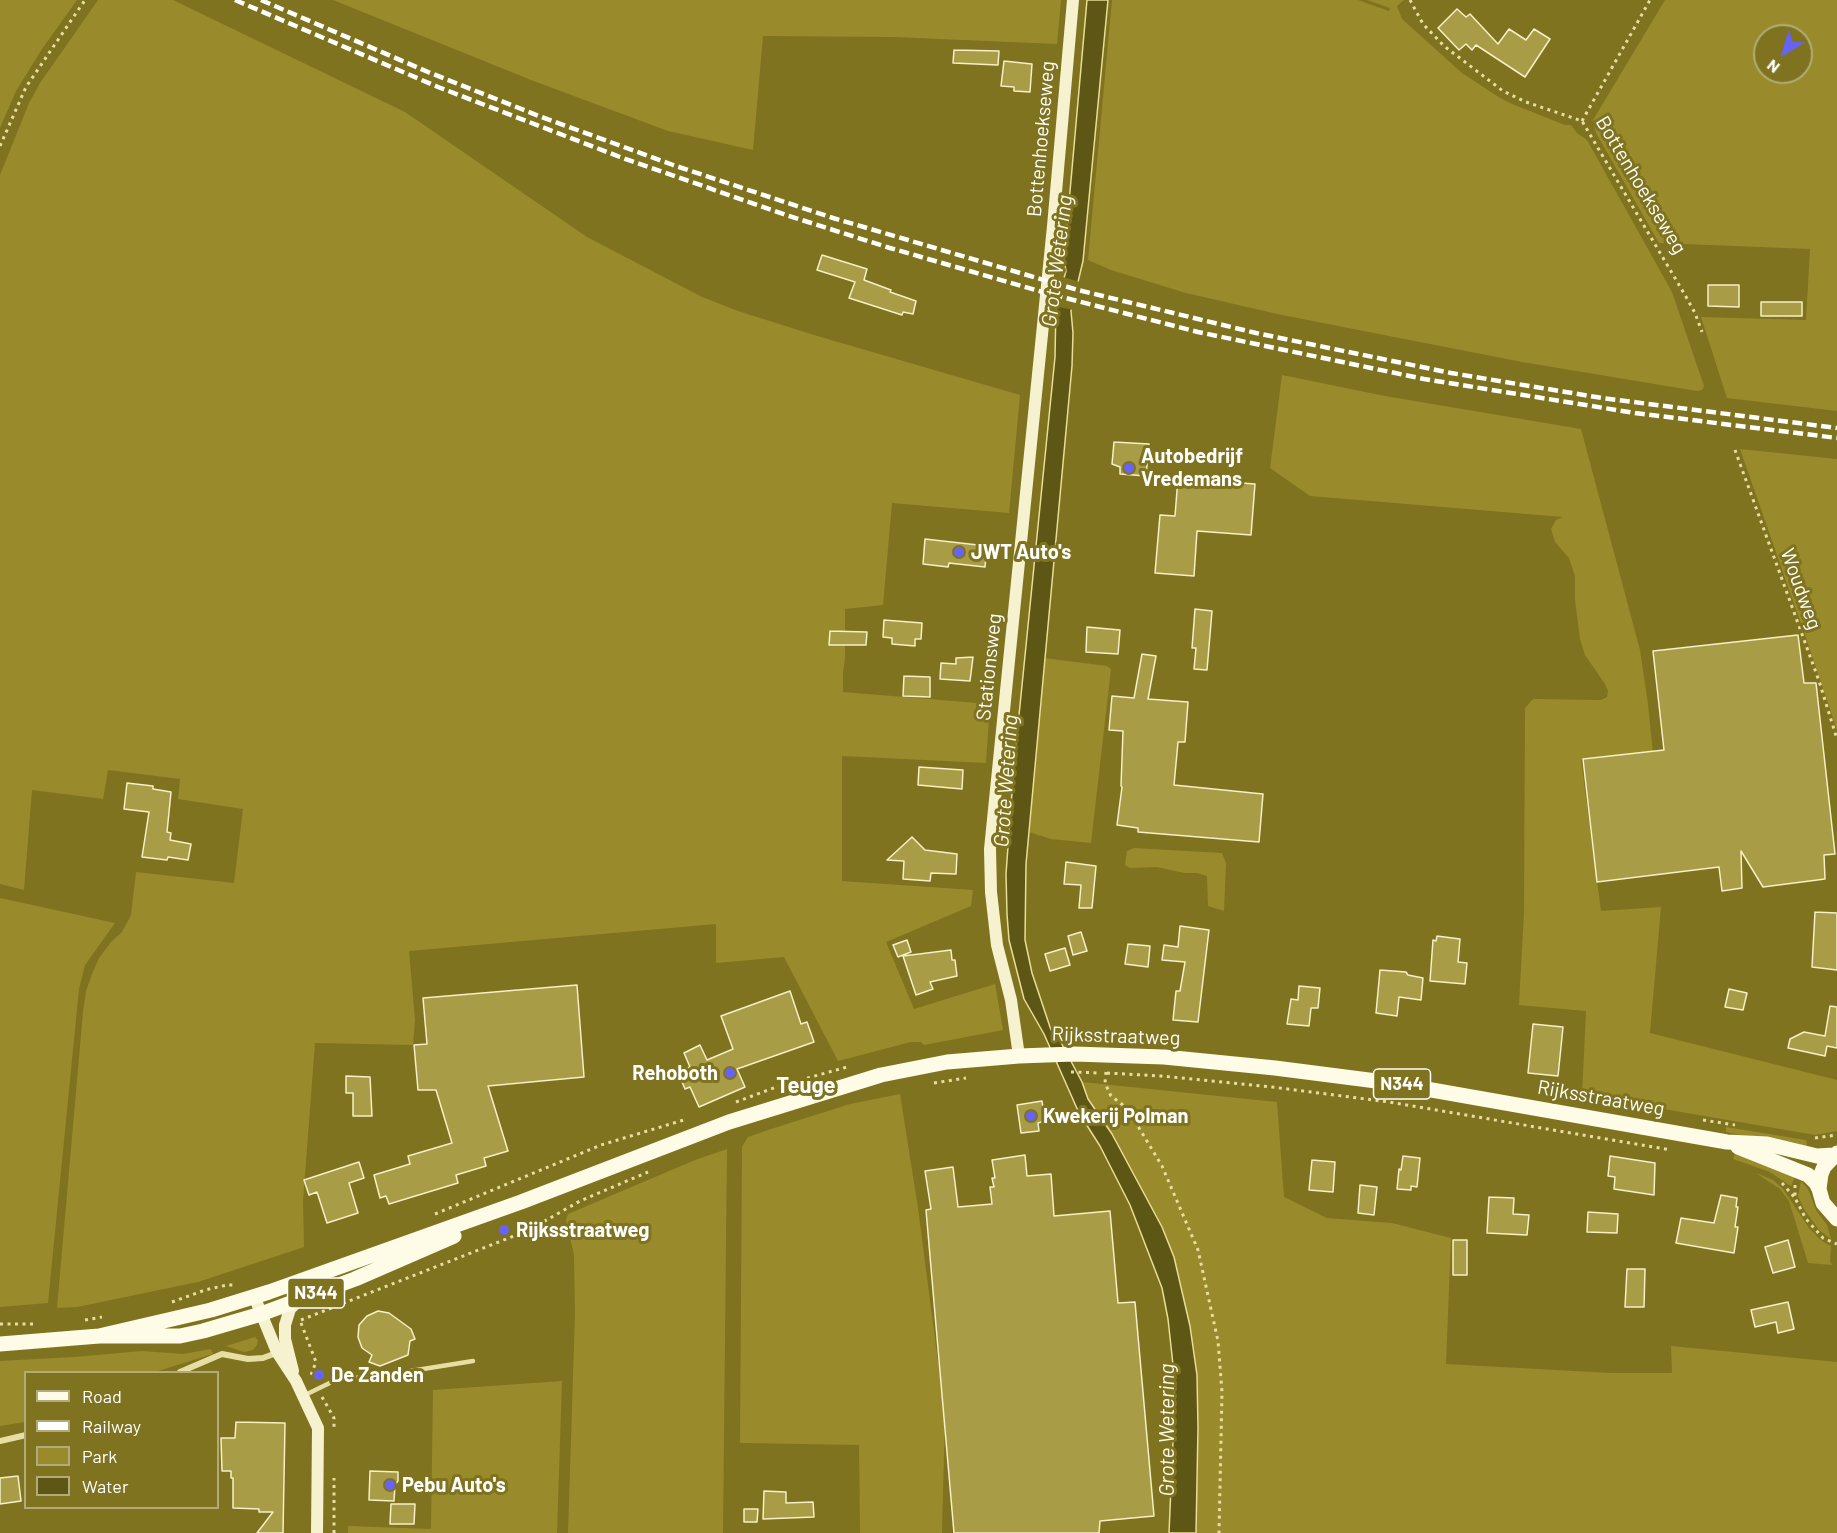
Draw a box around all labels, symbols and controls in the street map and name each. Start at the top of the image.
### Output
north arrow [1753,24,1813,84]
text: N [1763,56,1783,78]
street label: Bottenhoekseweg [1022,60,1060,218]
street label: Bottenhoekseweg [1590,112,1692,258]
water label: Grote Wetering [1036,194,1078,328]
place label: Autobedrijf Vredemans [1141,444,1243,491]
marker: Autobedrijf Vredemans [1122,461,1136,475]
place label: JWT Auto's [971,540,1071,564]
marker: JWT Auto's [952,545,966,559]
street label: Woudweg [1775,545,1827,633]
street label: Stationsweg [971,612,1007,722]
water label: Grote Wetering [989,714,1023,848]
street label: Rijksstraatweg [1051,1022,1181,1050]
place label: Rehoboth [632,1061,718,1085]
marker: Rehoboth [723,1066,737,1080]
road number: N344 [1374,1069,1430,1099]
district label: Teuge [776,1073,836,1099]
street label: Rijksstraatweg [1536,1075,1666,1121]
place label: Kwekerij Polman [1043,1104,1188,1128]
marker: Kwekerij Polman [1024,1109,1038,1123]
place label: Rijksstraatweg [516,1218,649,1242]
marker: Rijksstraatweg [497,1223,511,1237]
road number: N344 [288,1278,344,1308]
place label: De Zanden [331,1363,424,1387]
water label: Grote Wetering [1154,1364,1180,1496]
marker: De Zanden [312,1368,326,1382]
legend [24,1371,219,1509]
text: Road [82,1385,122,1407]
text: Railway [82,1415,141,1437]
text: Park [82,1445,117,1467]
place label: Pebu Auto's [402,1473,506,1497]
text: Water [82,1475,129,1497]
marker: Pebu Auto's [383,1478,397,1492]

